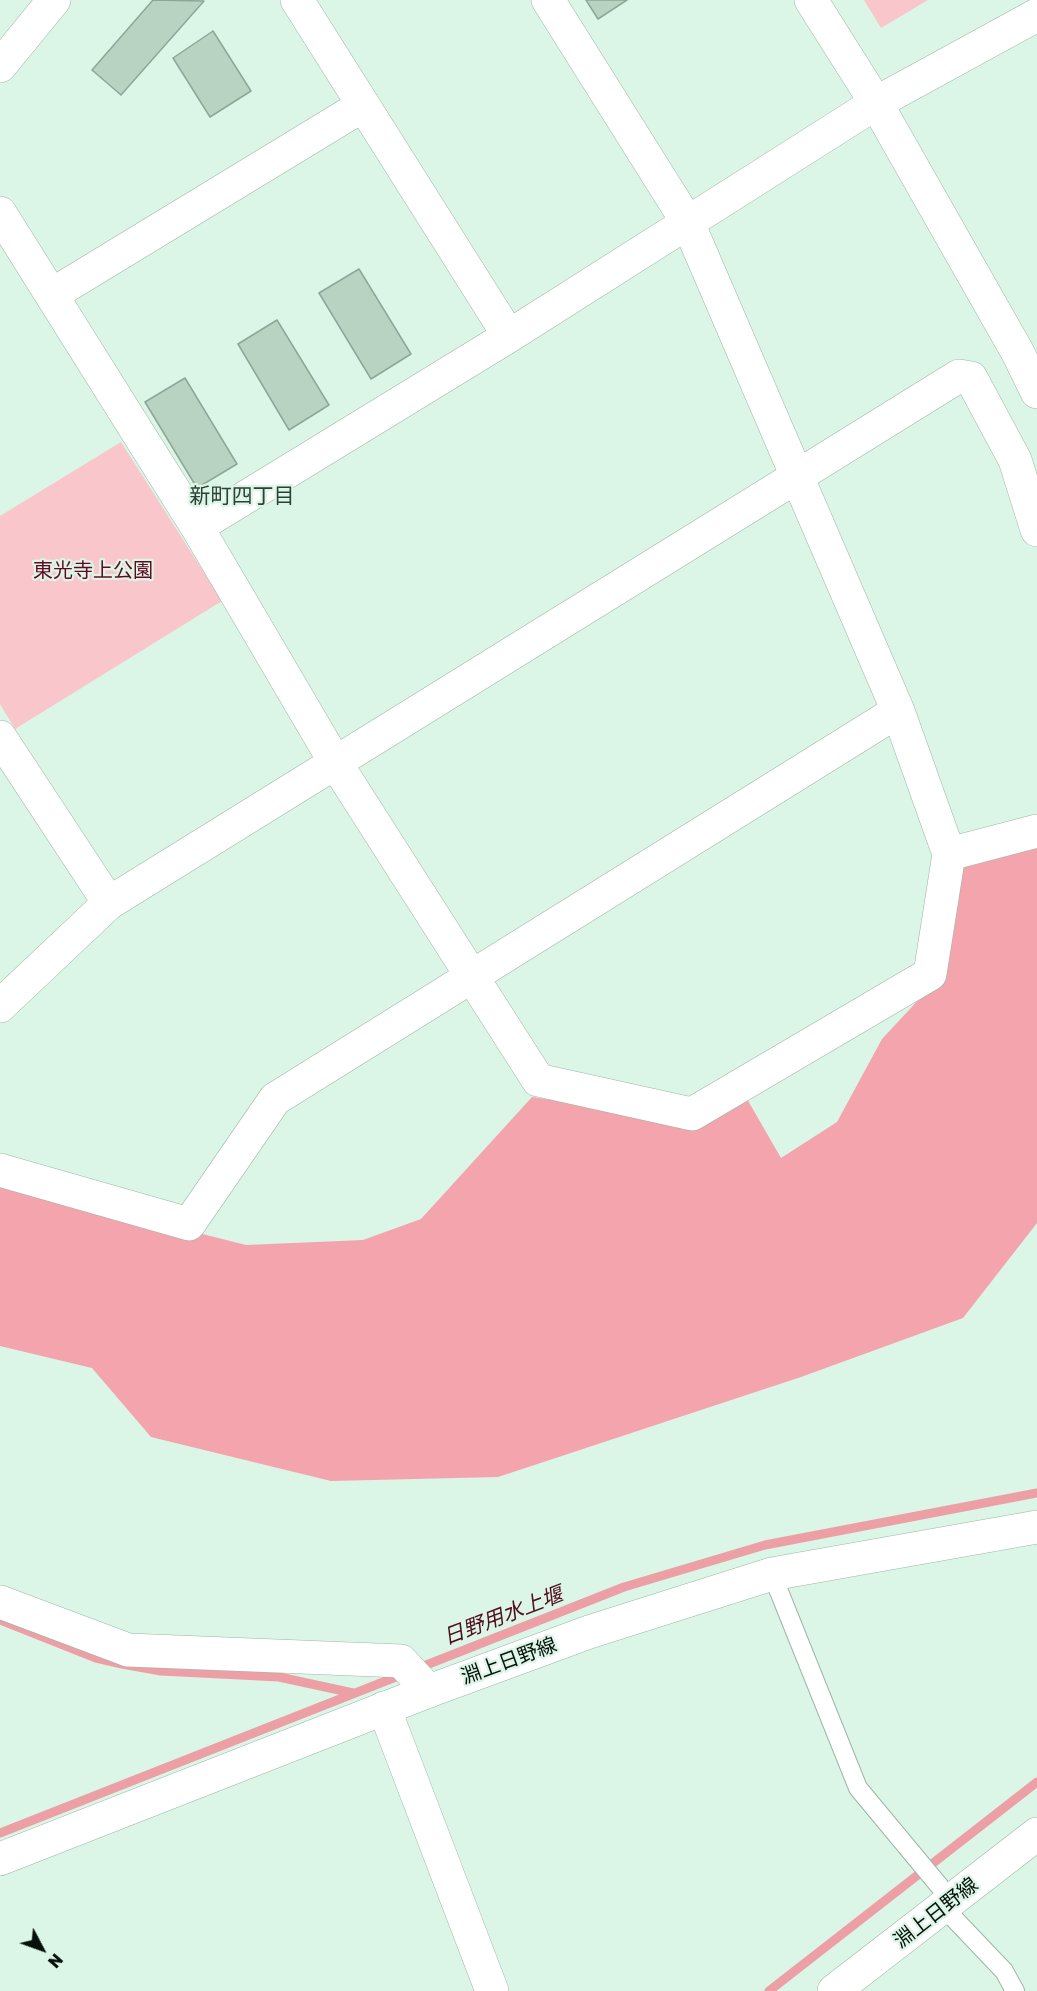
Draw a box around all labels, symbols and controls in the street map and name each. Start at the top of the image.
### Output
district label: 新町四丁目 [190,483,294,509]
park label: 東光寺上公園 [33,559,153,583]
water label: 日野用水上堰 [440,1582,566,1650]
street label: 淵上日野線 [458,1633,560,1689]
street label: 淵上日野線 [889,1873,983,1953]
north arrow [12,1919,72,1979]
text: N [44,1950,67,1972]

